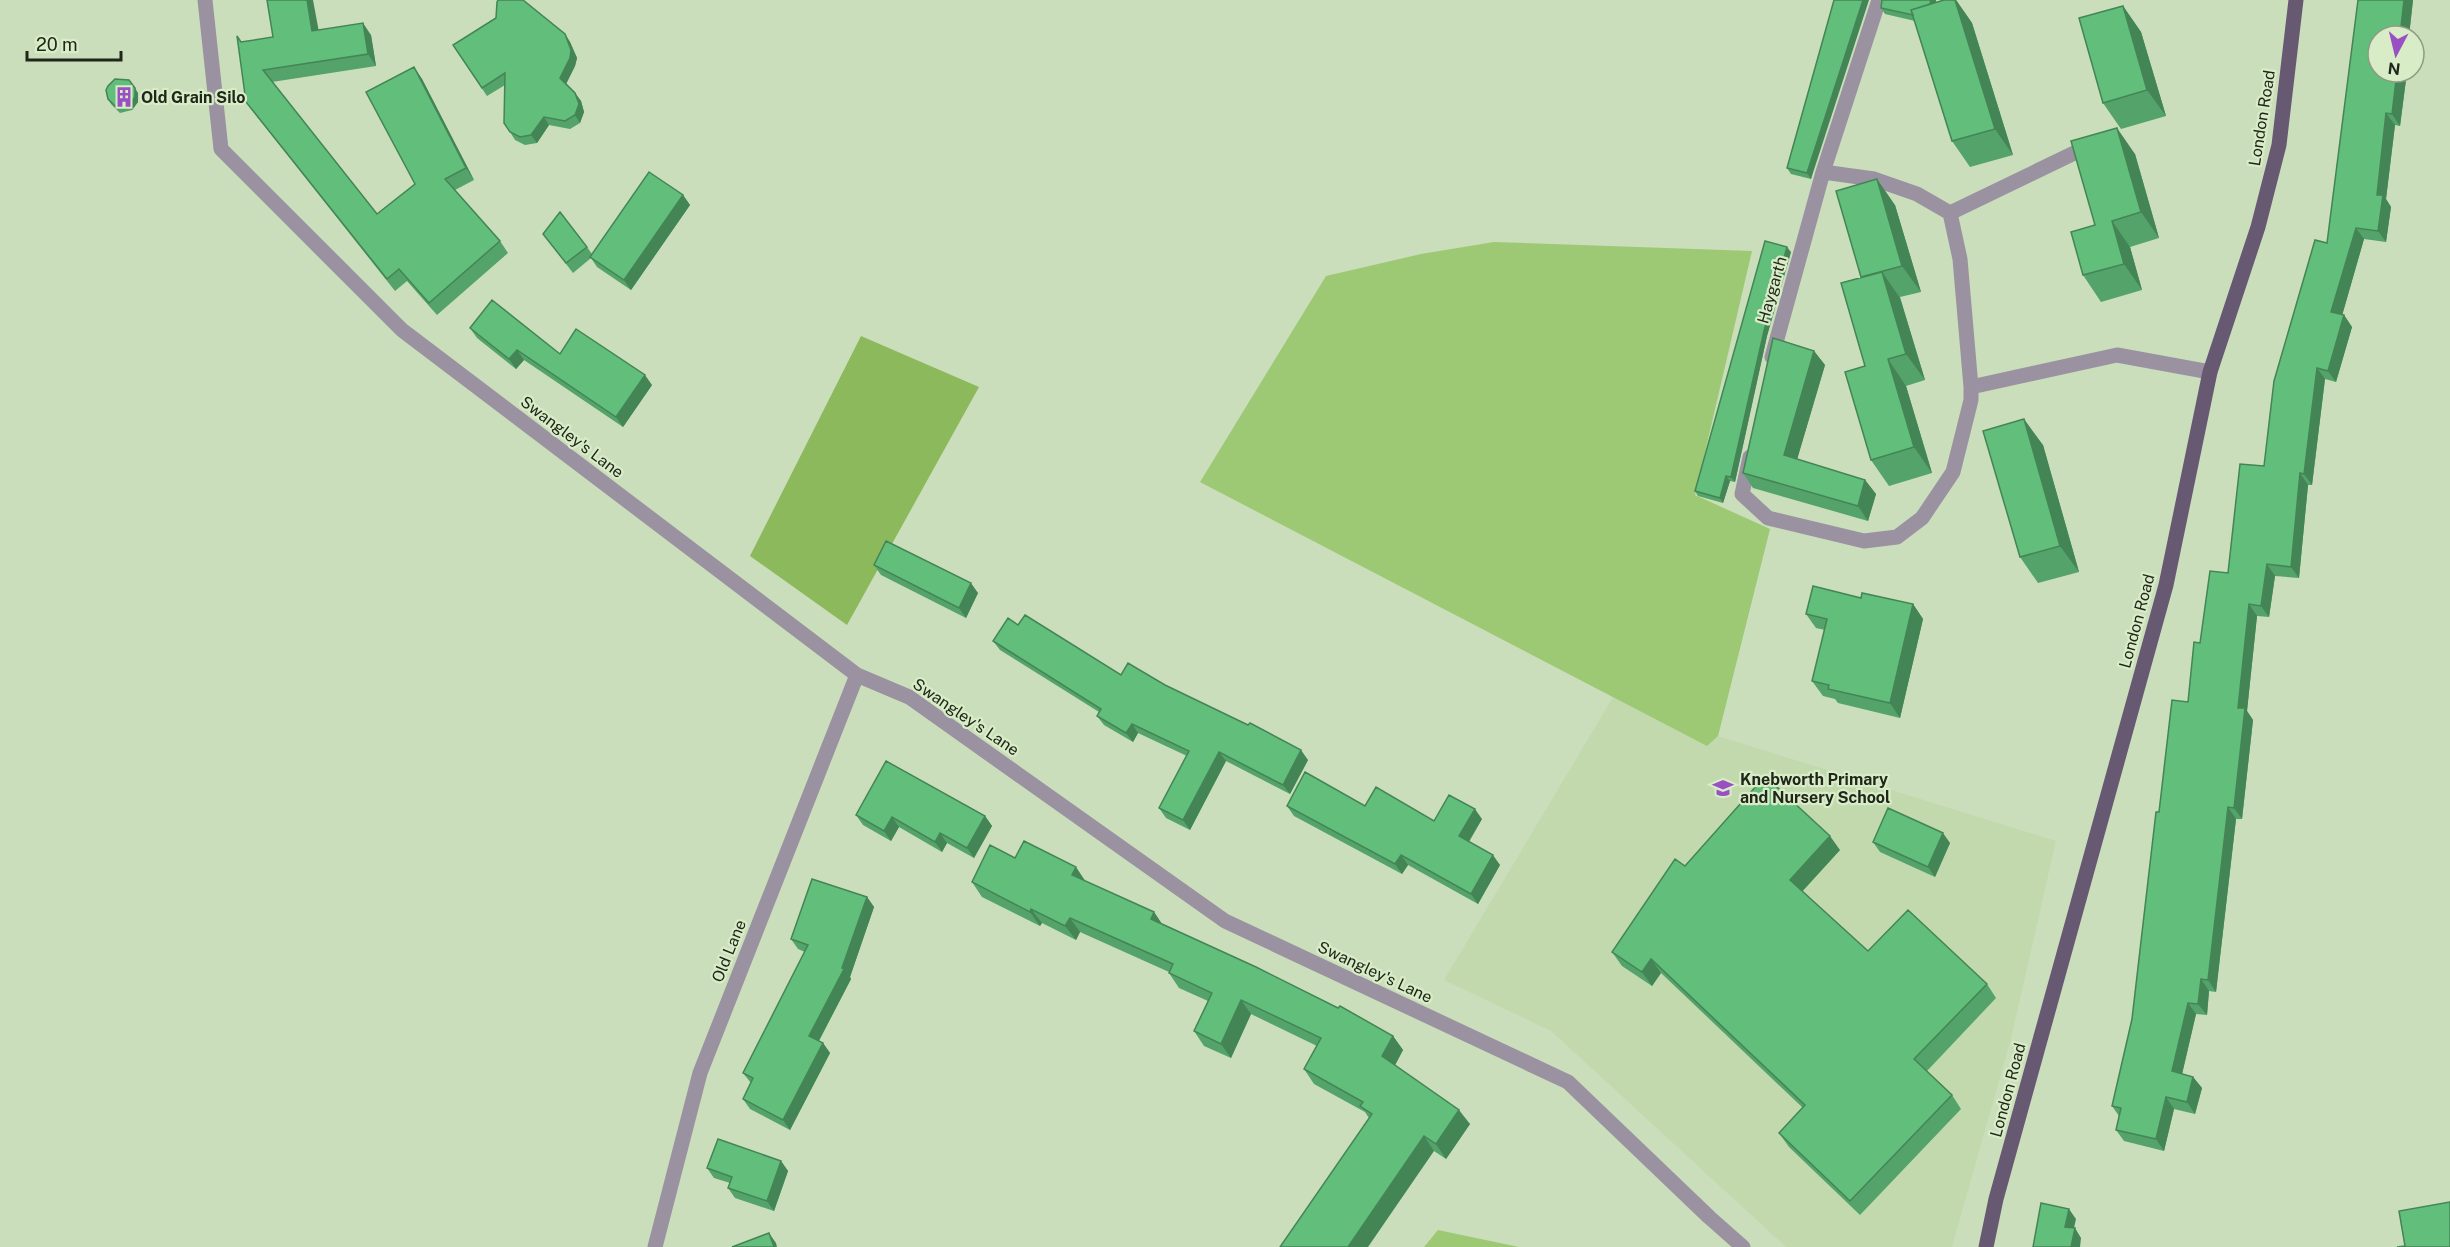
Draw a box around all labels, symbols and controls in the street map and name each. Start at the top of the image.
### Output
scale bar [27,24,122,62]
north arrow [2366,24,2426,84]
text: 20 m [36,34,78,55]
text: N [2387,58,2402,79]
street label: London Road [2245,69,2279,167]
building icon: Old Grain Silo [112,85,136,109]
place label: Old Grain Silo [141,88,246,107]
street label: Haygarth [1753,254,1791,326]
street label: Swangley's Lane [517,392,627,482]
street label: London Road [2115,572,2159,670]
street label: Swangley's Lane [909,674,1023,760]
place label: Knebworth Primary and Nursery School [1740,770,1890,807]
school or university icon: Knebworth Primary and Nursery School [1711,776,1735,800]
street label: Old Lane [708,917,750,985]
street label: Swangley's Lane [1315,937,1435,1007]
street label: London Road [1986,1041,2030,1139]

